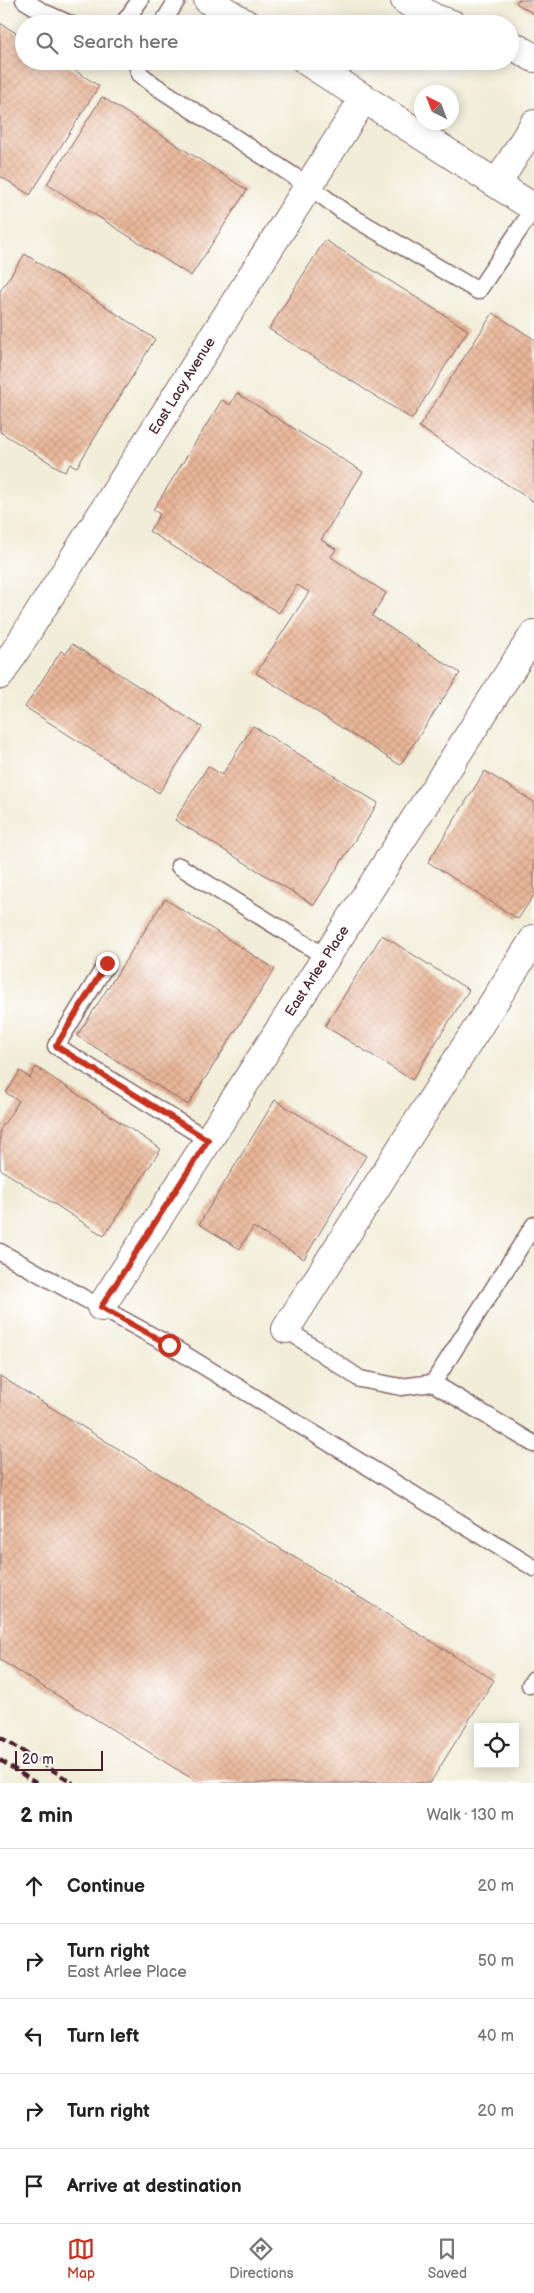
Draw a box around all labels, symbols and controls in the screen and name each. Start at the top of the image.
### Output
search box [15,15,519,70]
icon: search [33,29,61,57]
text: Search here [73,31,178,54]
north arrow [414,85,459,130]
street label: East Lacy Avenue [145,334,219,438]
street label: East Arlee Place [281,922,353,1020]
route end [96,952,119,975]
route start [158,1334,181,1357]
map controls [474,1723,519,1768]
button: locate [474,1723,519,1768]
scale bar [15,1748,102,1771]
text: 20 m [22,1751,54,1768]
text: 2 min [20,1803,73,1828]
text: Walk · 130 m [426,1806,514,1825]
icon: ahead [20,1872,48,1900]
text: Continue [67,1875,145,1898]
text: 20 m [478,1877,514,1896]
text: Turn right [67,1940,150,1963]
icon: right [20,1947,48,1975]
text: 50 m [478,1952,514,1971]
text: East Arlee Place [67,1963,187,1982]
icon: left [20,2022,48,2050]
text: Turn left [67,2025,139,2048]
text: 40 m [477,2027,514,2046]
icon: right [20,2097,48,2125]
text: Turn right [67,2100,150,2123]
text: 20 m [478,2102,514,2121]
icon: arrive [20,2172,48,2200]
text: Arrive at destination [67,2175,242,2198]
tab: Map [67,2235,95,2282]
tab: Directions [229,2235,294,2282]
tab: Saved [428,2235,467,2282]

